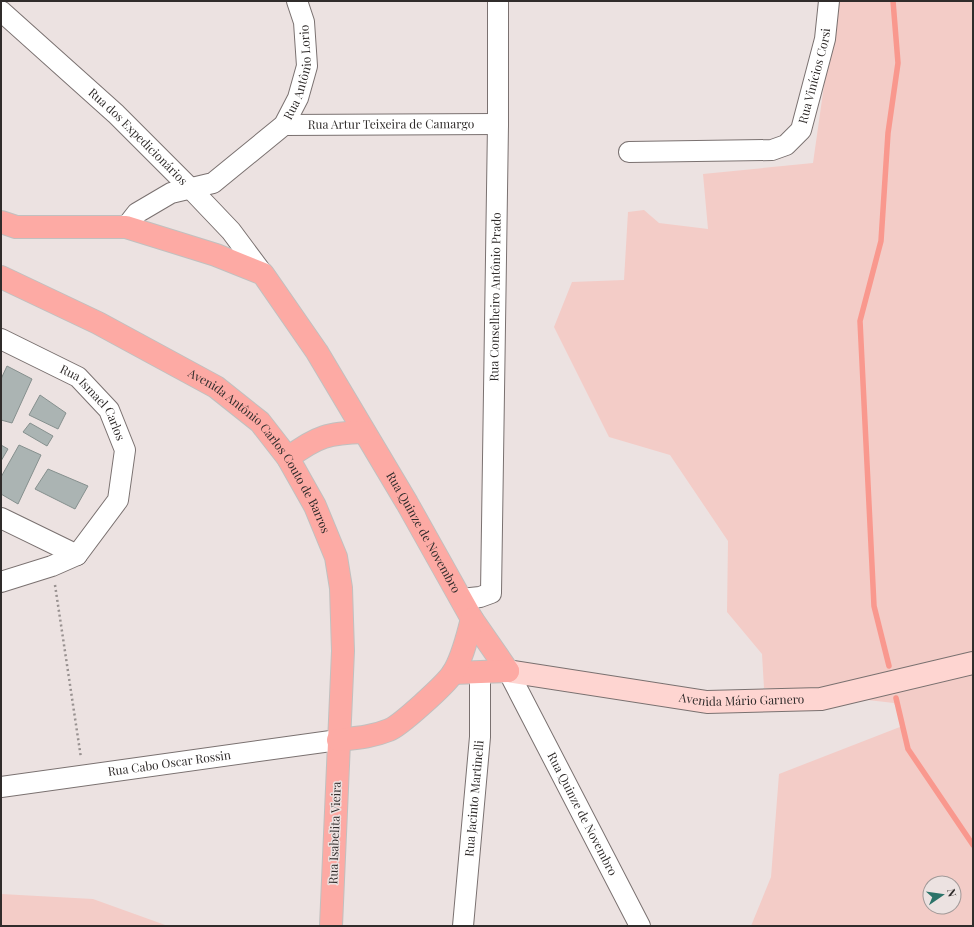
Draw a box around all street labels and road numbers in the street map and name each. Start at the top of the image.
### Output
street label: Rua Antônio Lorio [279,24,314,122]
street label: Rua Vinícios Corsi [794,27,833,125]
street label: Rua dos Expedicionários [85,84,192,188]
street label: Rua Artur Teixeira de Camargo [308,115,475,132]
street label: Rua Conselheiro Antônio Prado [485,212,504,382]
street label: Rua Ismael Carlos [58,360,129,443]
street label: Avenida Antônio Carlos Couto de Barros [185,364,334,535]
street label: Rua Quinze de Novembro [383,468,465,596]
street label: Avenida Mário Garnero [677,689,805,709]
street label: Rua Jacinto Martinelli [460,739,487,857]
street label: Rua Cabo Oscar Rossin [107,746,232,779]
street label: Rua Quinze de Novembro [544,749,622,878]
street label: Rua Isabelita Vieira [324,781,344,885]

